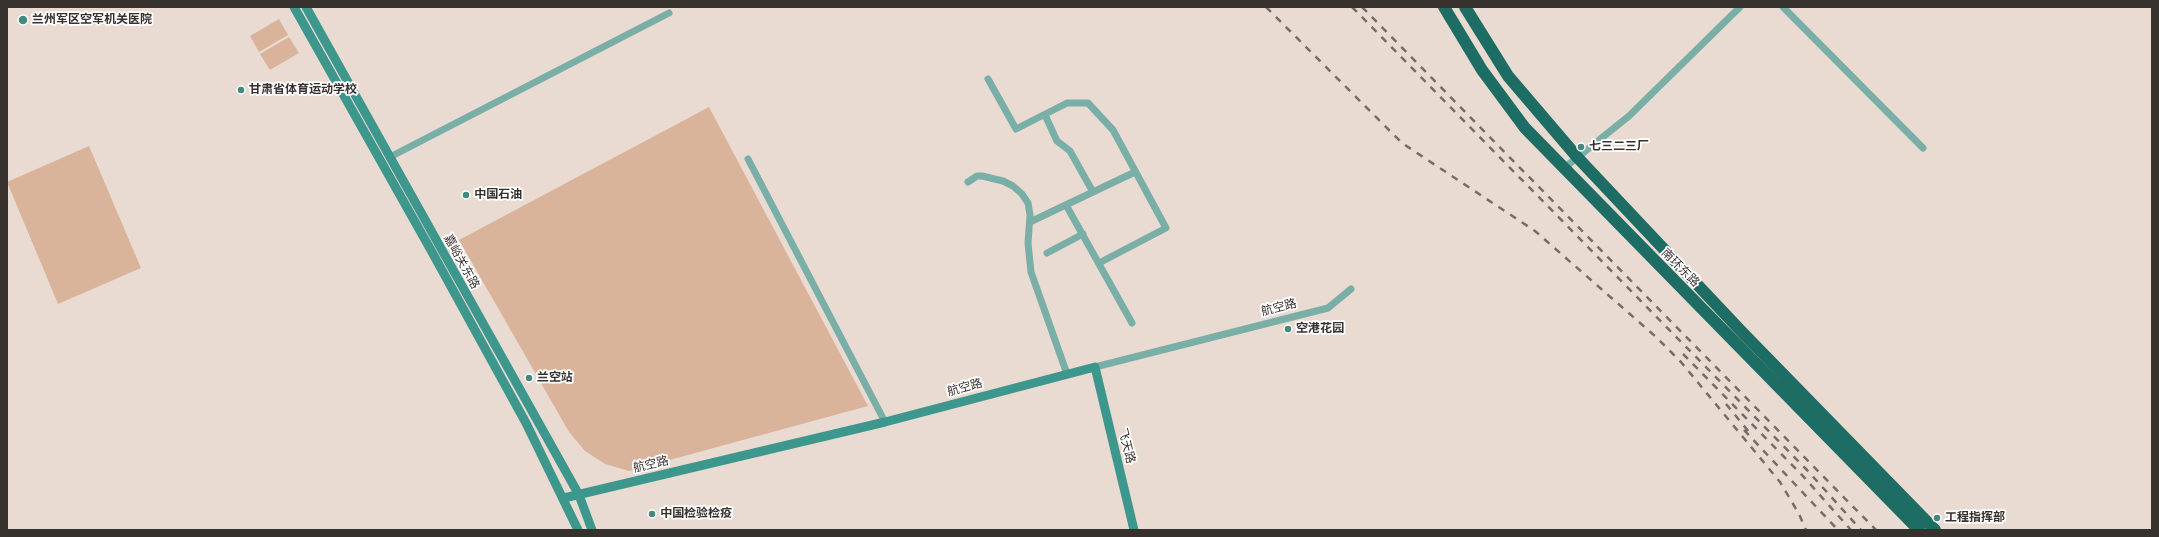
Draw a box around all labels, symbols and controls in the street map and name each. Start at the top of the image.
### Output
place label: 兰州军区空军机关医院 [32,13,152,27]
marker: 兰州军区空军机关医院 [17,14,29,26]
place label: 甘肃省体育运动学校 [249,83,357,97]
marker: 甘肃省体育运动学校 [236,85,246,95]
place label: 七三二三厂 [1589,140,1649,154]
marker: 七三二三厂 [1576,142,1586,152]
place label: 中国石油 [474,188,522,202]
marker: 中国石油 [461,190,471,200]
street label: 嘉峪关东路 [440,232,482,292]
street label: 南环东路 [1658,246,1702,290]
street label: 航空路 [1260,297,1298,319]
place label: 空港花园 [1296,322,1344,336]
marker: 空港花园 [1283,324,1293,334]
place label: 兰空站 [537,371,573,385]
marker: 兰空站 [524,373,534,383]
street label: 航空路 [946,376,984,400]
street label: 飞天路 [1115,427,1137,465]
street label: 航空路 [632,454,670,476]
place label: 中国检验检疫 [660,507,732,521]
marker: 中国检验检疫 [647,509,657,519]
place label: 工程指挥部 [1945,511,2005,525]
marker: 工程指挥部 [1932,513,1942,523]

